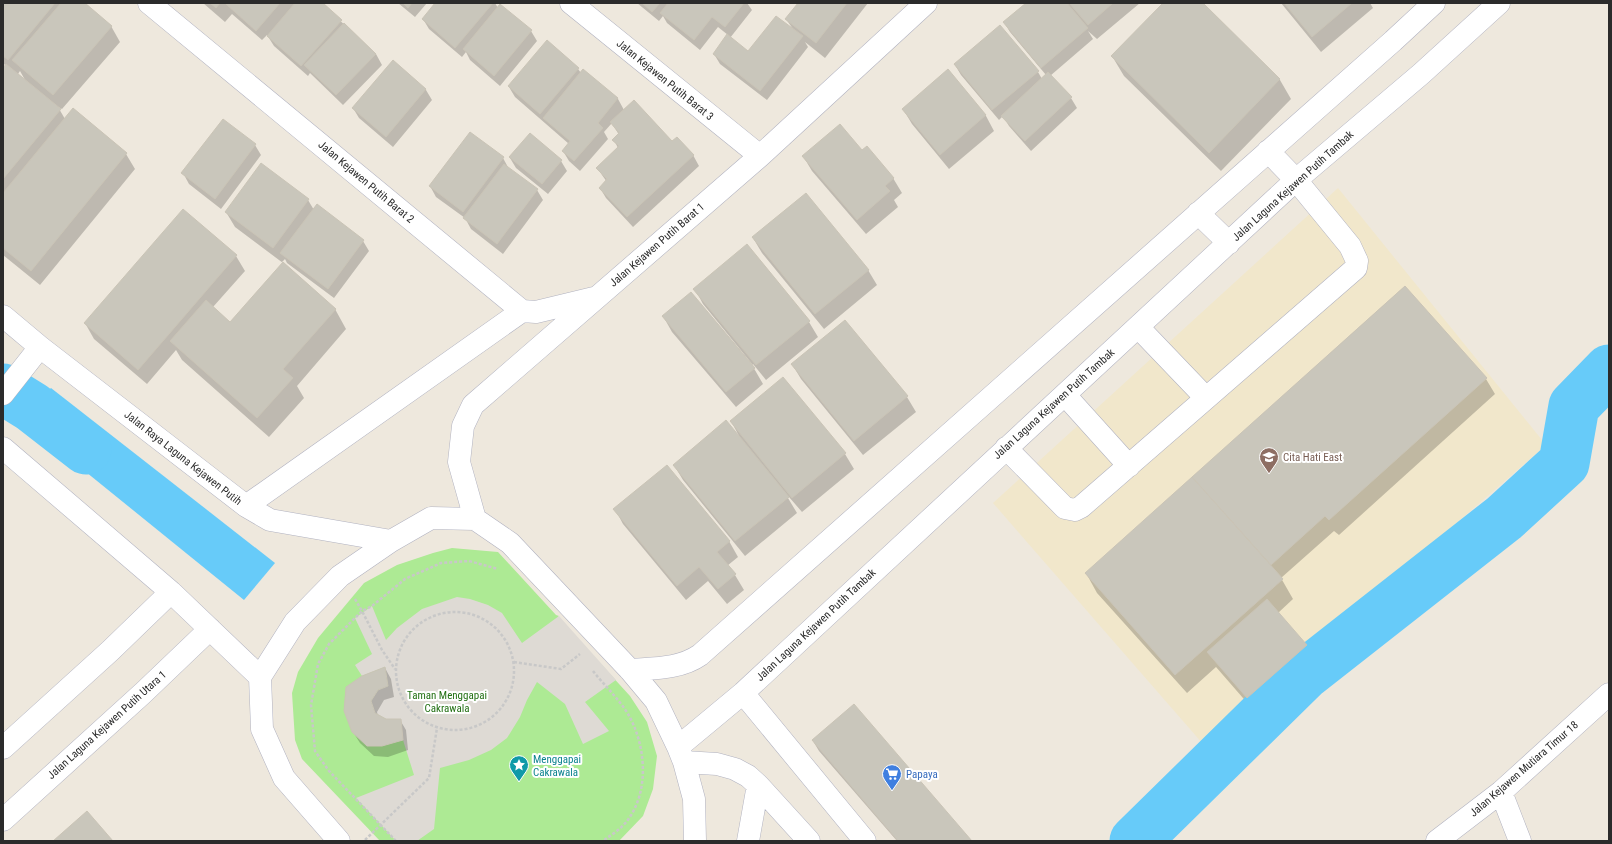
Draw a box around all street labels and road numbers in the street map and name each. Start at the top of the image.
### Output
street label: Jalan Kejawen Putih Barat 3 [614,37,716,123]
street label: Jalan Laguna Kejawen Putih Tambak [1230,128,1356,244]
street label: Jalan Kejawen Putih Barat 2 [315,138,417,226]
street label: Jalan Kejawen Putih Barat 1 [607,200,707,290]
street label: Jalan Laguna Kejawen Putih Tambak [991,346,1117,462]
street label: Jalan Raya Laguna Kejawen Putih [122,408,244,508]
street label: Jalan Laguna Kejawen Putih Tambak [754,566,878,684]
street label: Jalan Laguna Kejawen Putih Utara 1 [45,668,169,782]
street label: Jalan Kejawen Mutiara Timur 18 [1467,718,1581,820]

